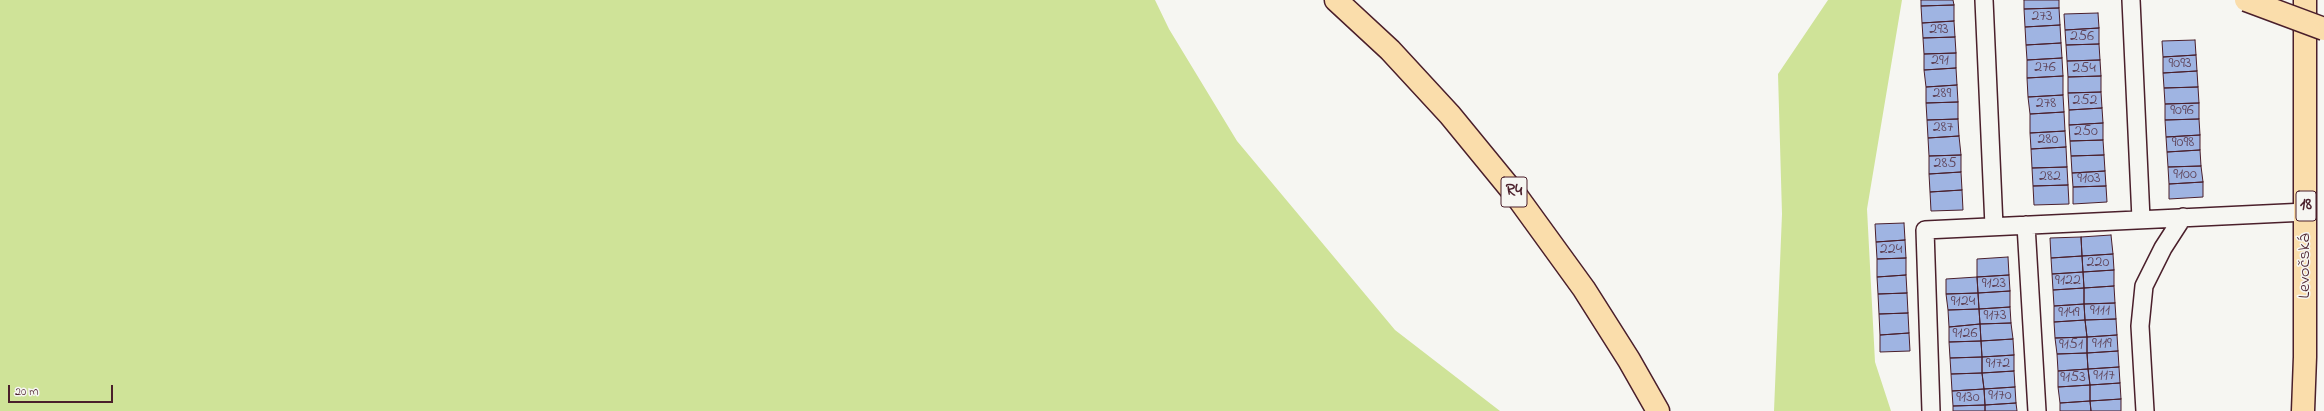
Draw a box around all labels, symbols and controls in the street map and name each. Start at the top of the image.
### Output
house number: 273 [2031,7,2053,27]
house number: 293 [1929,20,1949,40]
house number: 256 [2070,27,2094,47]
house number: 291 [1931,51,1949,71]
house number: 9093 [2168,54,2192,74]
house number: 276 [2034,58,2056,78]
house number: 254 [2072,59,2096,79]
house number: 289 [1933,84,1951,104]
house number: 252 [2072,91,2098,111]
house number: 278 [2036,94,2056,114]
house number: 9096 [2170,101,2194,121]
house number: 287 [1933,118,1953,138]
house number: 250 [2074,122,2098,142]
house number: 280 [2038,130,2058,150]
house number: 9098 [2172,133,2194,153]
house number: 285 [1933,154,1957,174]
house number: 9100 [2173,165,2197,185]
house number: 282 [2039,167,2061,187]
house number: 9103 [2077,169,2101,189]
road number: R4 [1501,177,1527,207]
road number: 18 [2296,191,2316,221]
street label: Levočská [2295,233,2317,299]
house number: 224 [1880,240,1902,260]
house number: 220 [2087,253,2109,273]
house number: 9122 [2055,271,2081,291]
house number: 9123 [1982,274,2006,294]
house number: 9124 [1951,292,1975,312]
house number: 9111 [2090,301,2110,321]
house number: 9149 [2058,303,2080,323]
house number: 9173 [1983,306,2007,326]
house number: 9126 [1953,324,1977,344]
house number: 9119 [2092,334,2112,354]
house number: 9151 [2059,335,2083,355]
house number: 9172 [1986,354,2010,374]
house number: 9117 [2093,366,2115,386]
house number: 9153 [2060,368,2086,388]
scale bar [10,377,115,403]
text: 20 m [15,383,38,401]
house number: 9170 [1988,386,2012,406]
house number: 9130 [1956,388,1980,408]

